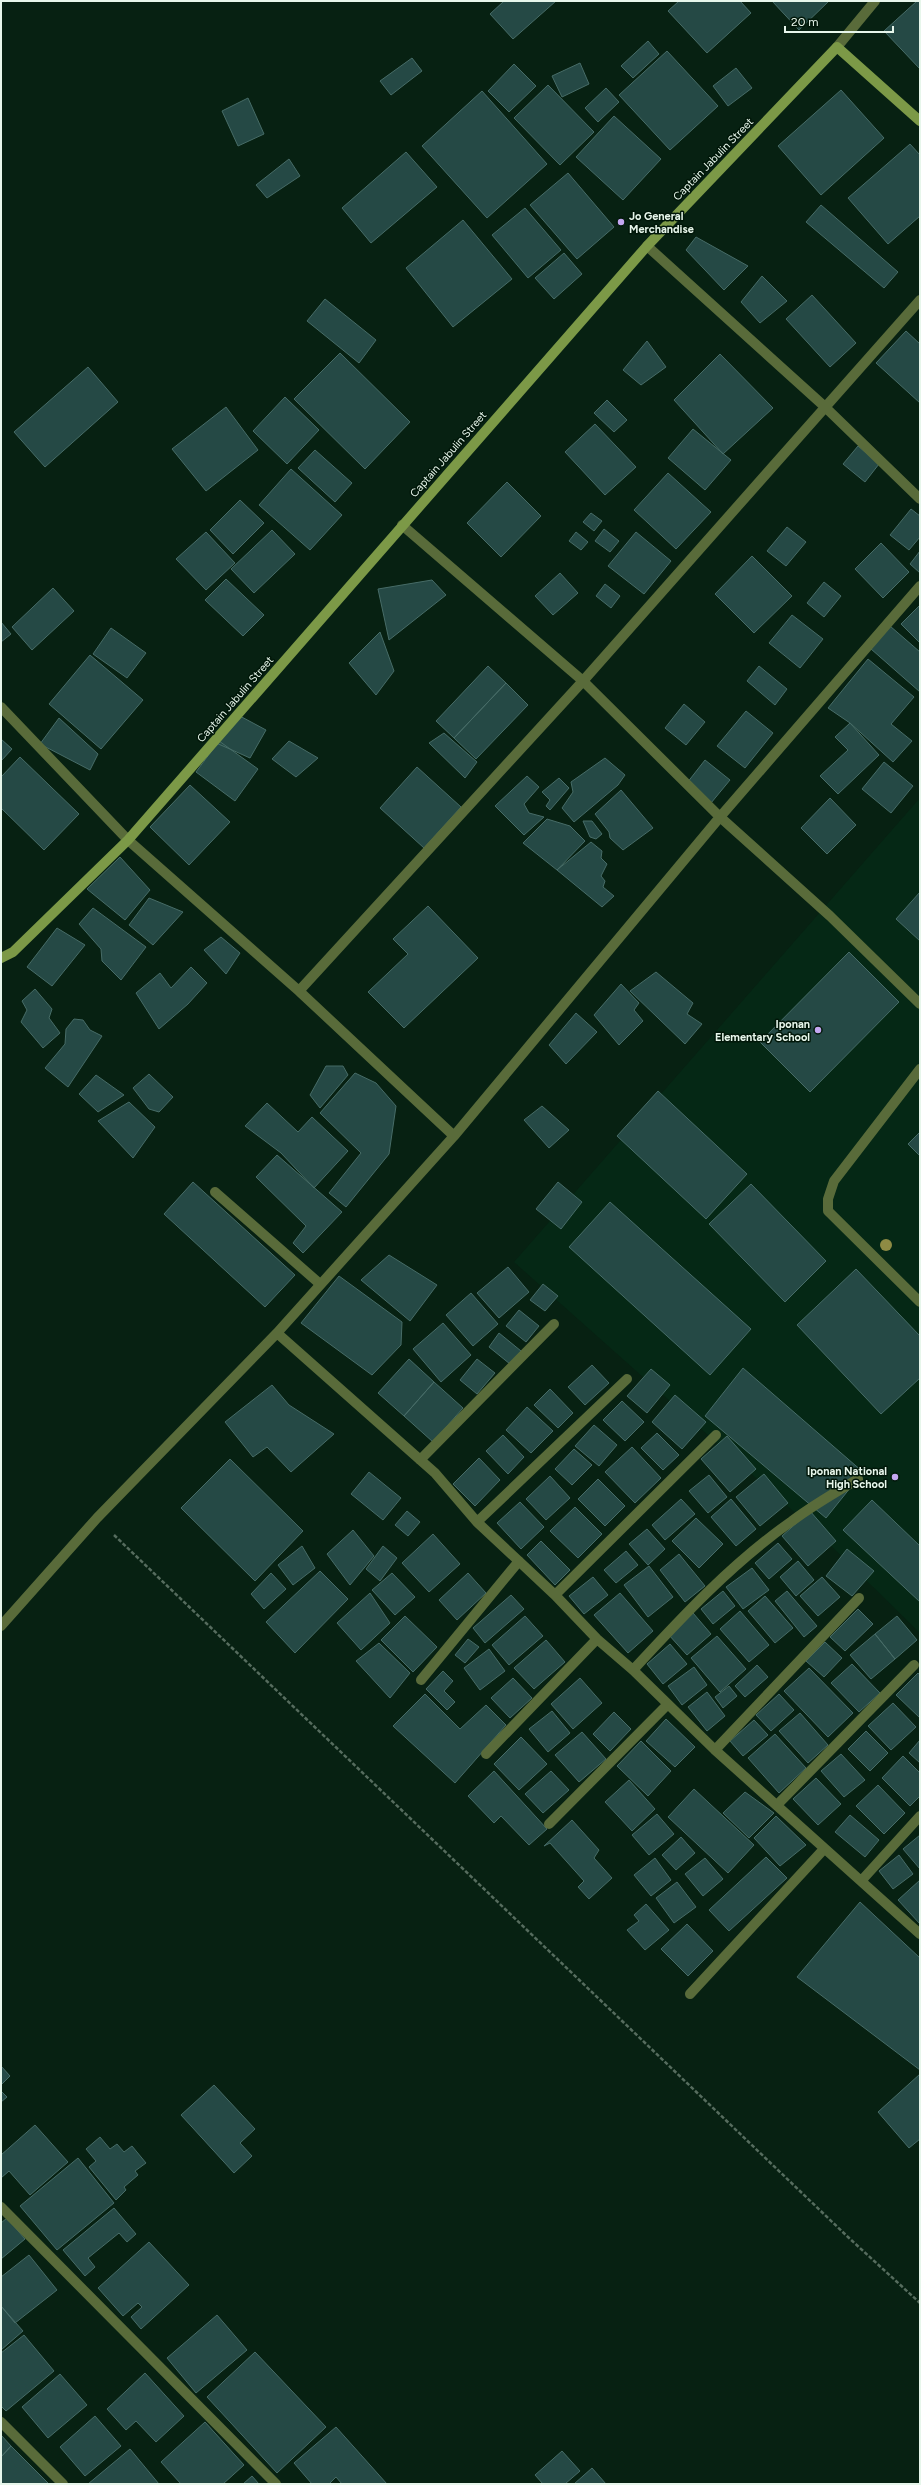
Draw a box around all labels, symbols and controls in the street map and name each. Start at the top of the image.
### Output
scale bar [785,8,893,34]
text: 20 m [791,15,819,29]
street label: Captain Jabulin Street [671,115,756,203]
place label: Jo General Merchandise [629,210,694,236]
marker: Jo General Merchandise [616,217,626,227]
street label: Captain Jabulin Street [407,409,489,500]
street label: Captain Jabulin Street [194,654,276,745]
place label: Iponan Elementary School [715,1018,810,1044]
marker: Iponan Elementary School [813,1025,823,1035]
place label: Iponan National High School [807,1465,887,1491]
marker: Iponan National High School [890,1472,900,1482]

